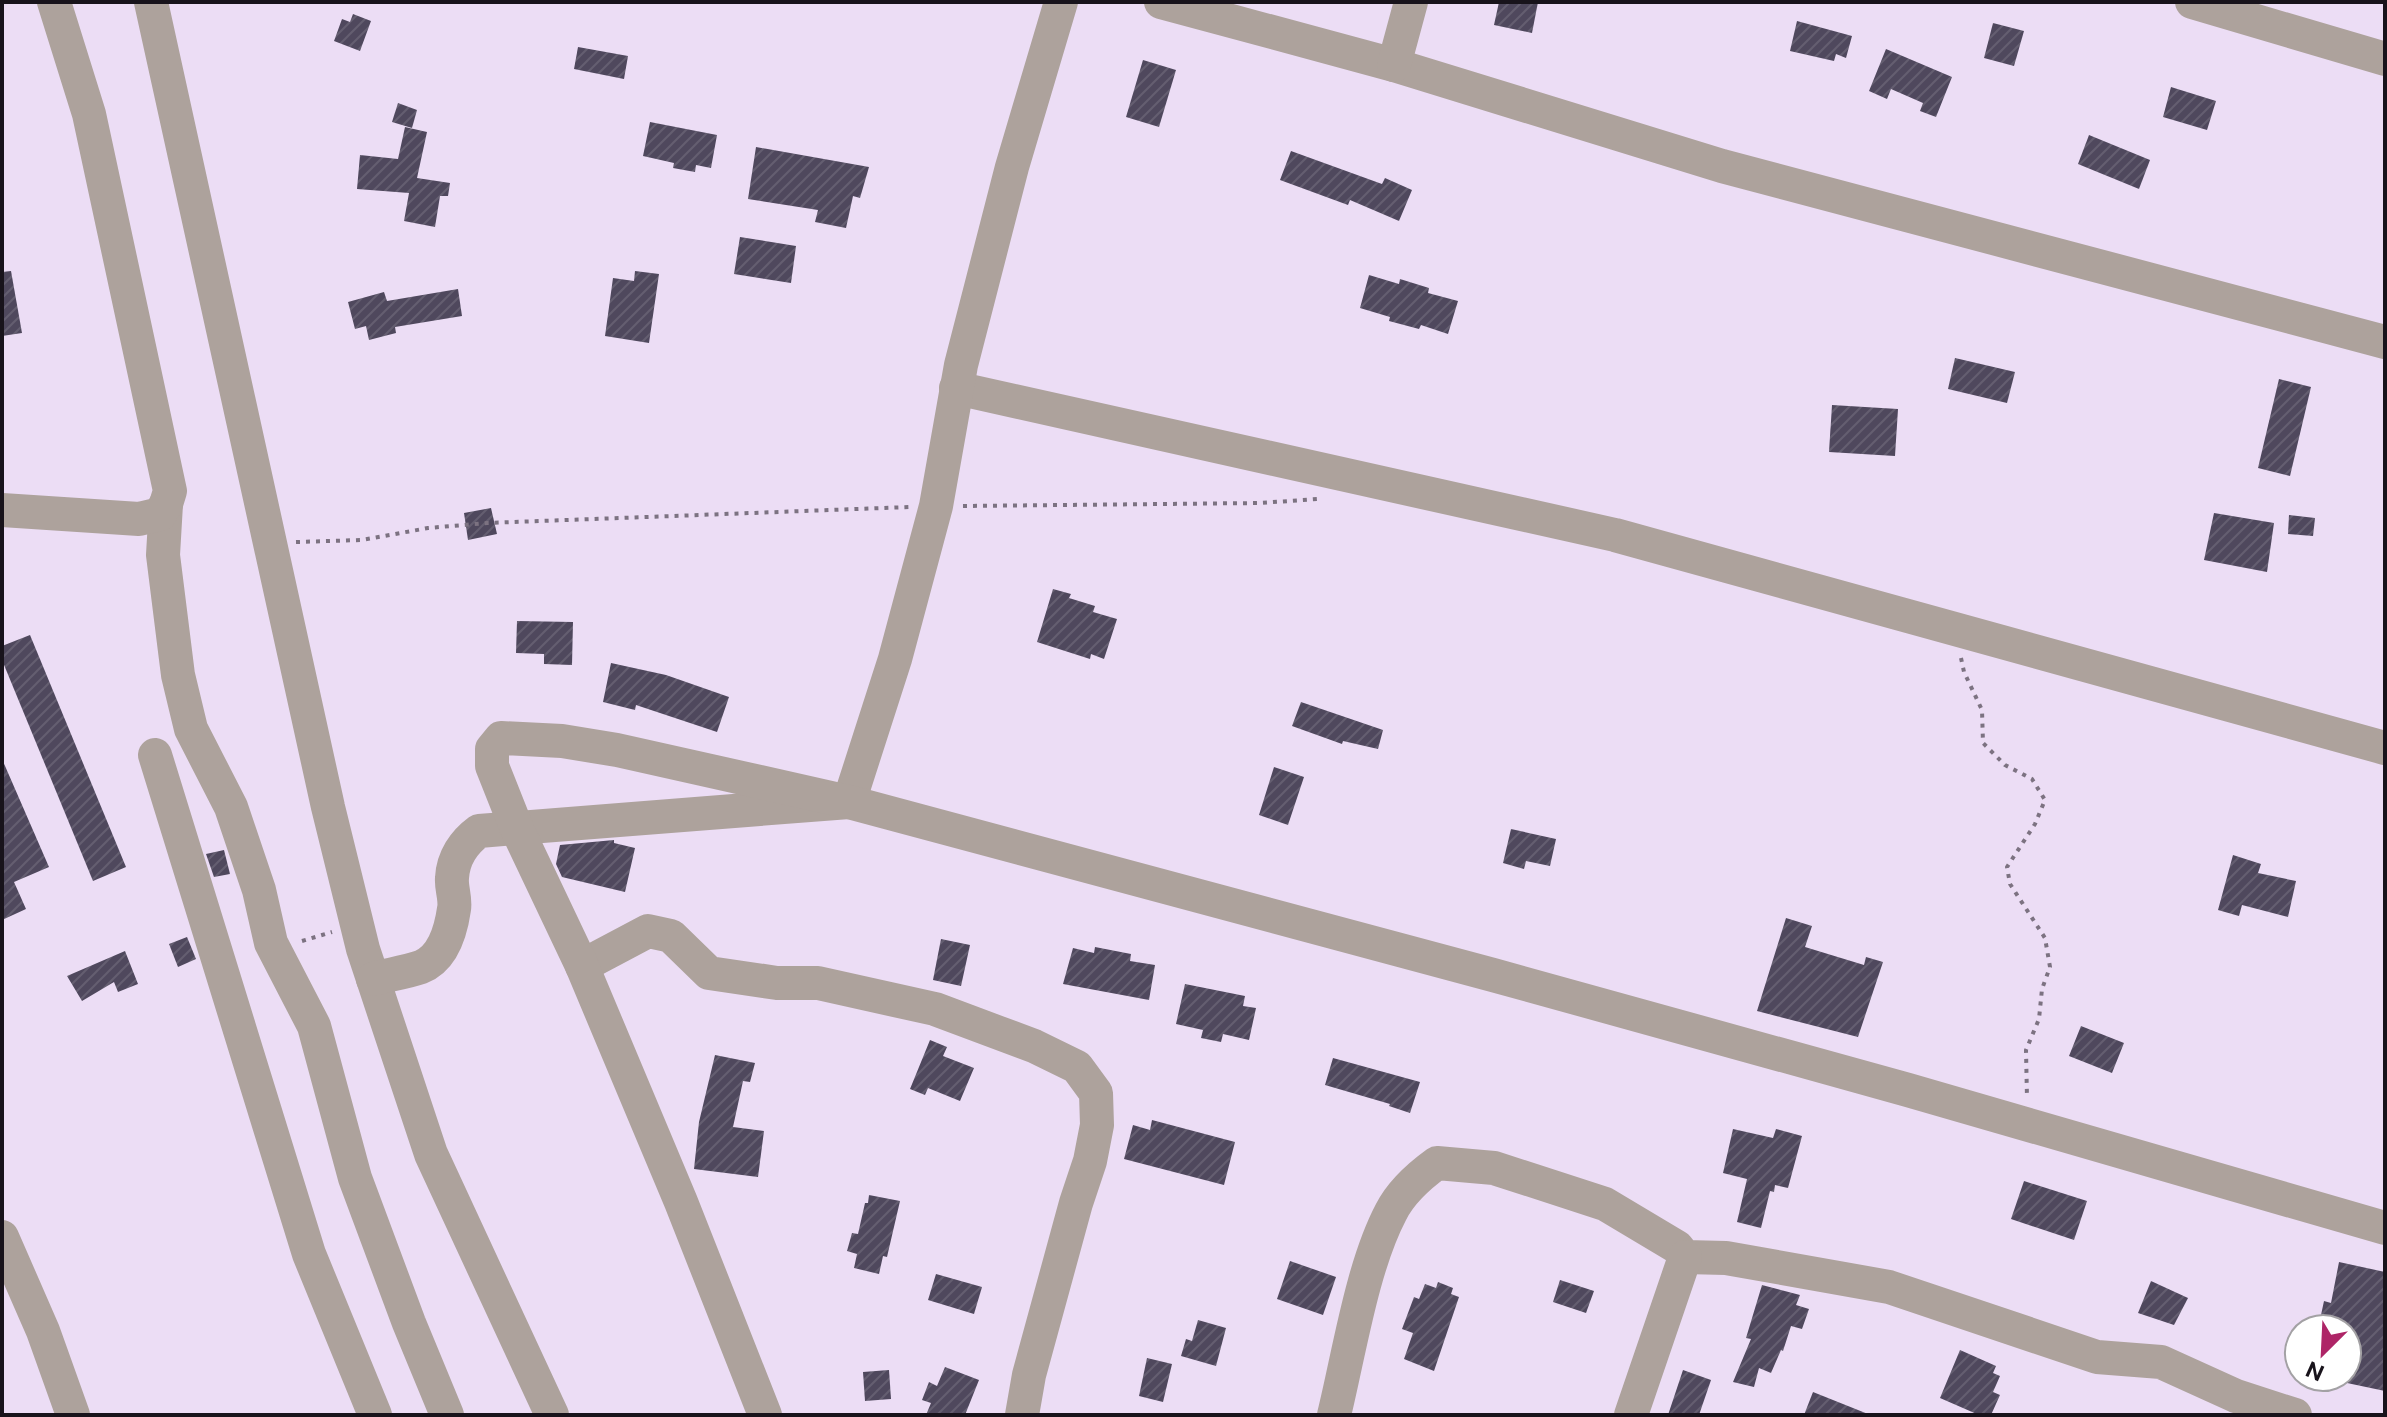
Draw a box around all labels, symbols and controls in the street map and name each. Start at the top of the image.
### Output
north arrow [2283,1313,2363,1393]
text: N [2302,1356,2328,1387]

